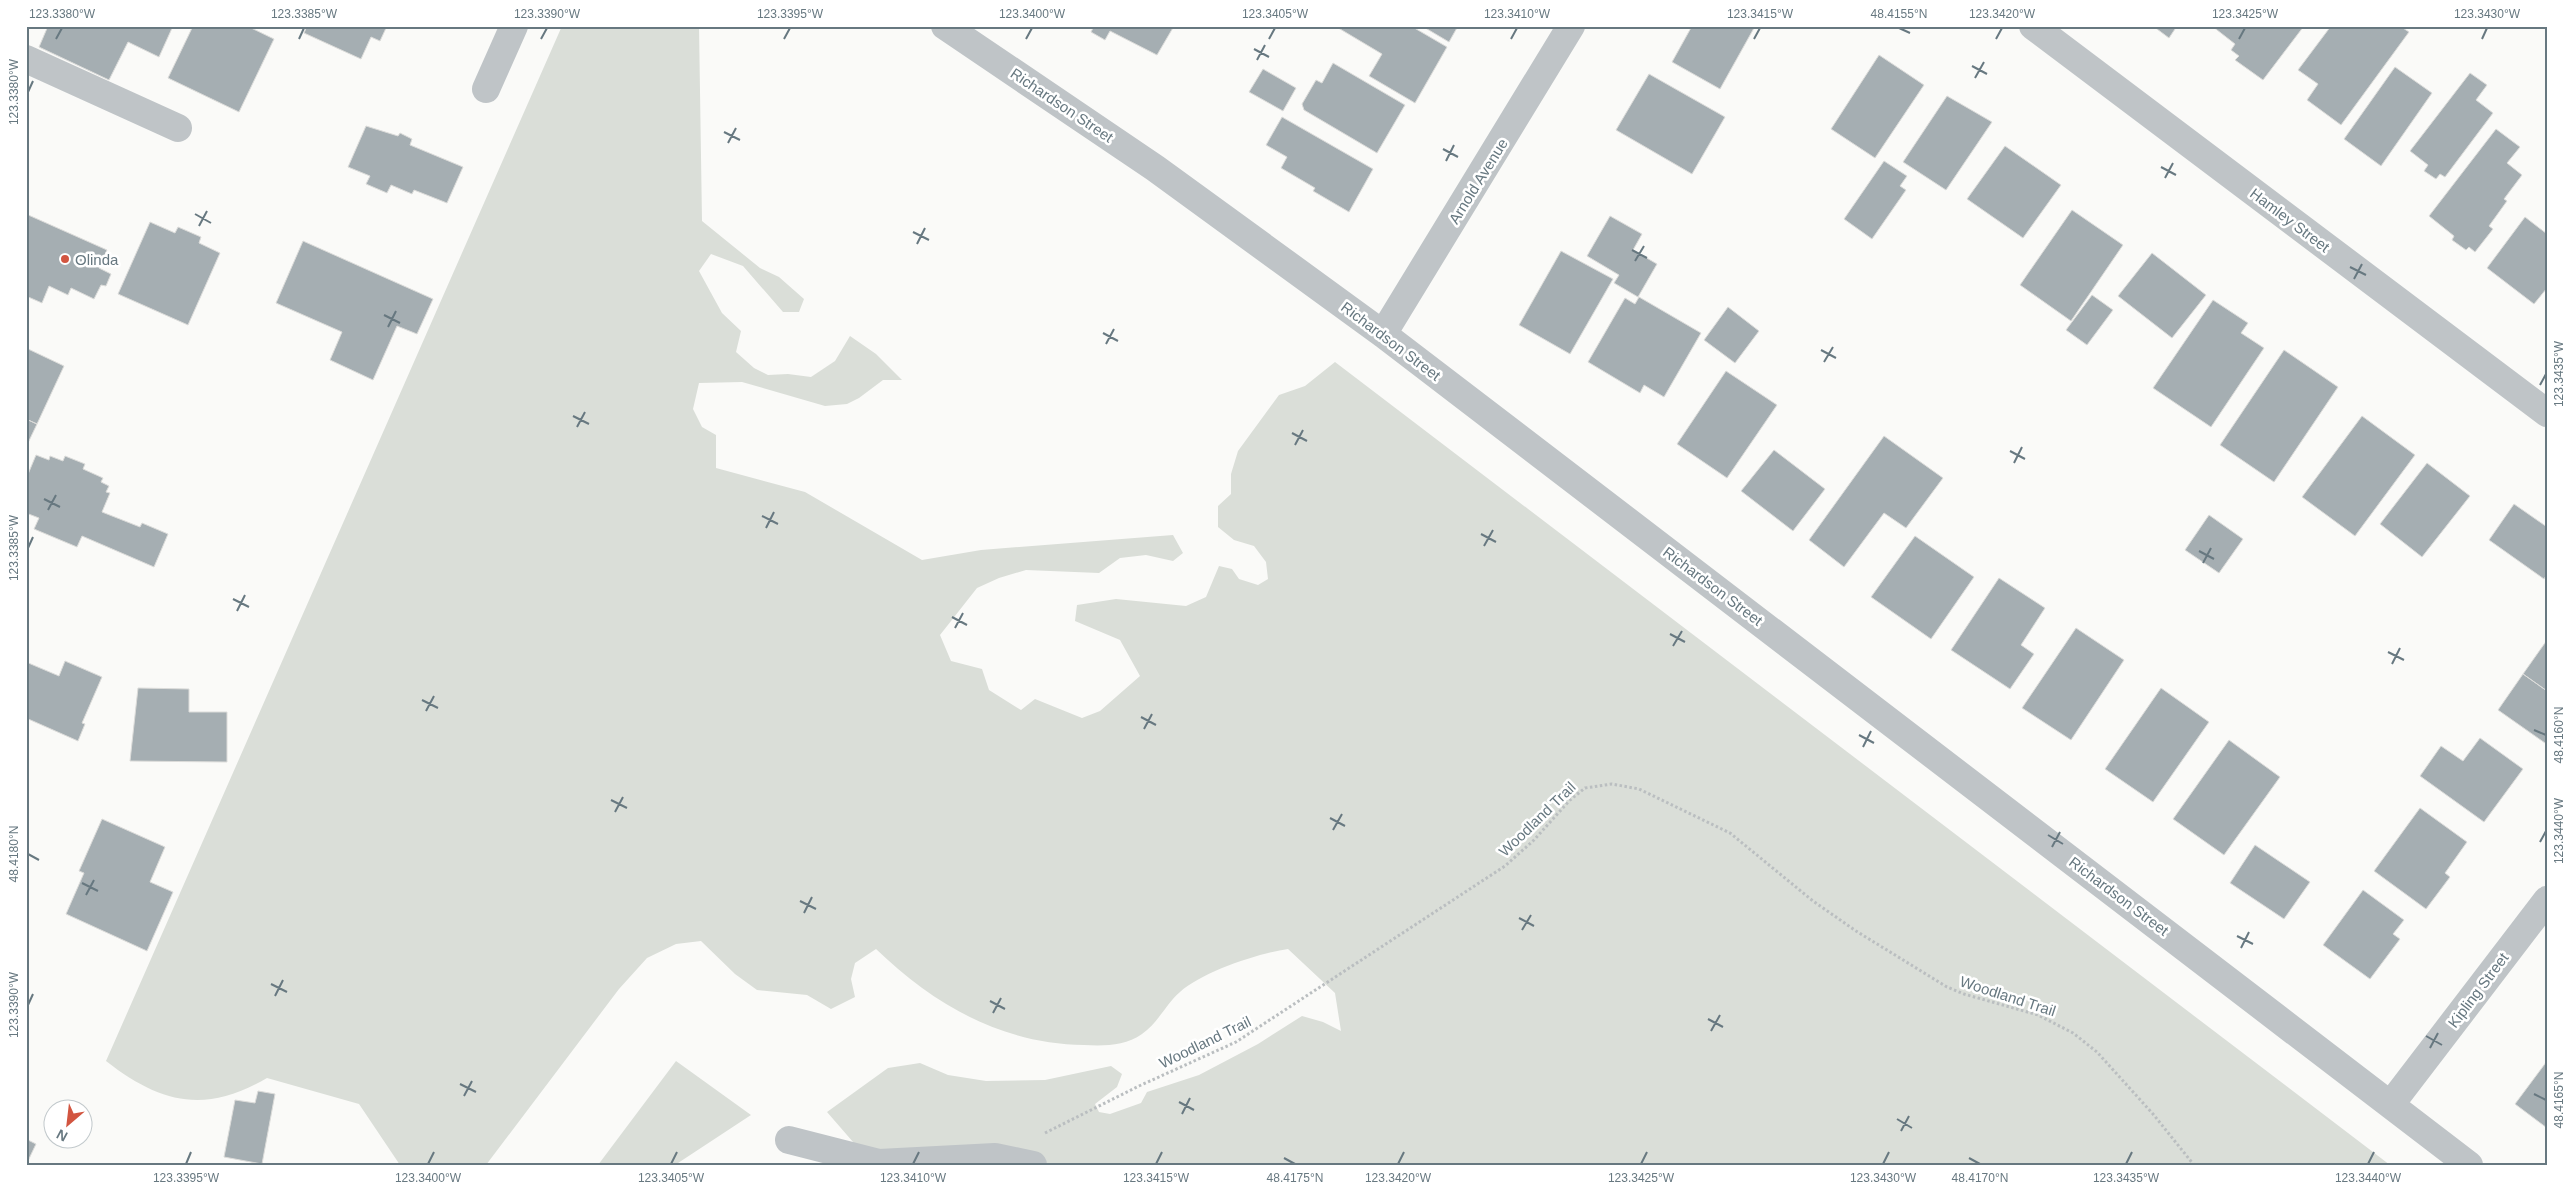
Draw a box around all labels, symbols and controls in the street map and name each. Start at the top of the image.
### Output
text: 123.3380°W [29,7,96,21]
text: 123.3385°W [271,7,338,21]
text: 123.3390°W [514,7,581,21]
text: 123.3395°W [757,7,824,21]
text: 123.3400°W [999,7,1066,21]
text: 123.3405°W [1242,7,1309,21]
text: 123.3410°W [1484,7,1551,21]
text: 123.3415°W [1727,7,1794,21]
text: 48.4155°N [1871,7,1927,21]
text: 123.3420°W [1969,7,2036,21]
text: 123.3425°W [2212,7,2279,21]
text: 123.3430°W [2454,7,2521,21]
text: 123.3380°W [7,58,21,125]
street label: Richardson Street [1007,64,1117,146]
street label: Arnold Avenue [1445,135,1511,227]
street label: Hamley Street [2247,185,2334,256]
place label: Olinda [75,251,119,268]
marker: Olinda [59,253,71,265]
street label: Richardson Street [1338,298,1445,384]
text: 123.3435°W [2552,340,2566,407]
text: 123.3385°W [7,514,21,581]
street label: Richardson Street [1660,543,1767,629]
text: 48.4160°N [2552,707,2566,763]
street label: Woodland Trail [1495,778,1579,860]
text: 123.3440°W [2552,797,2566,864]
text: 48.4180°N [7,826,21,882]
street label: Richardson Street [2066,853,2173,939]
street label: Kipling Street [2444,949,2512,1031]
text: 123.3390°W [7,971,21,1038]
street label: Woodland Trail [1958,972,2058,1020]
street label: Woodland Trail [1156,1012,1254,1072]
text: 48.4165°N [2552,1072,2566,1128]
north arrow [42,1098,92,1148]
text: N [54,1126,70,1145]
text: 123.3395°W [153,1171,220,1185]
text: 123.3400°W [395,1171,462,1185]
text: 123.3405°W [638,1171,705,1185]
text: 123.3410°W [880,1171,947,1185]
text: 123.3415°W [1123,1171,1190,1185]
text: 48.4175°N [1267,1171,1323,1185]
text: 123.3420°W [1365,1171,1432,1185]
text: 123.3425°W [1608,1171,1675,1185]
text: 123.3430°W [1850,1171,1917,1185]
text: 48.4170°N [1952,1171,2008,1185]
text: 123.3435°W [2093,1171,2160,1185]
text: 123.3440°W [2335,1171,2402,1185]

